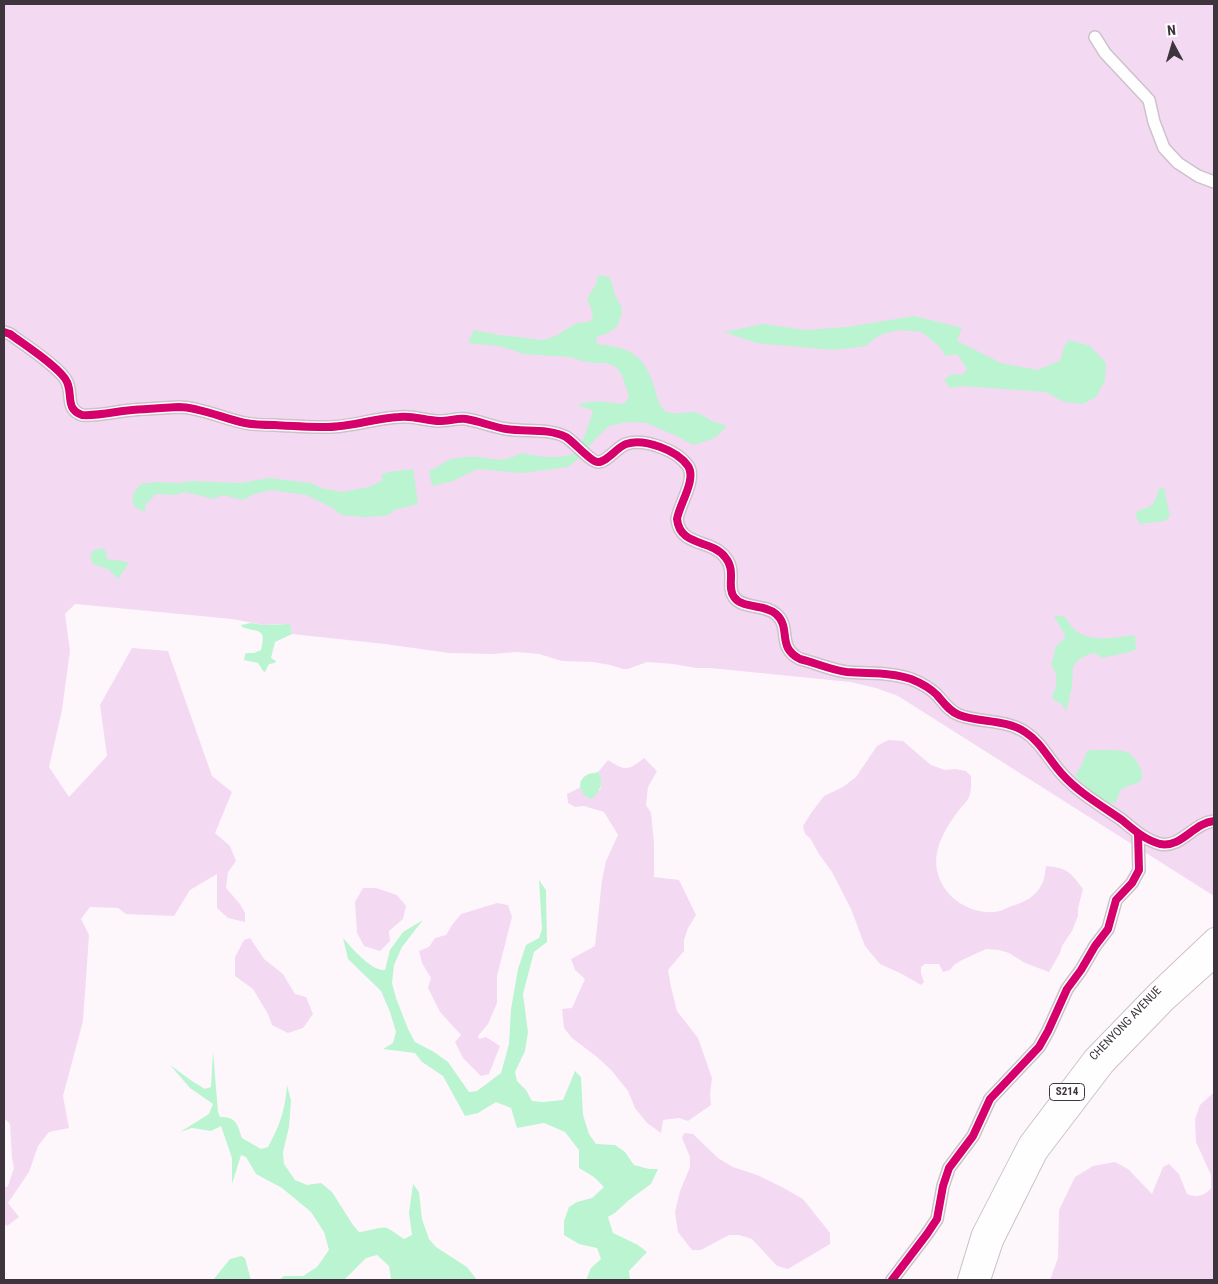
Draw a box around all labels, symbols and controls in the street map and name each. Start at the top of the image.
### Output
north arrow [1148,20,1198,70]
text: N [1166,22,1177,38]
street label: CHENYONG AVENUE [1087,984,1165,1064]
road number: S214 [1050,1084,1084,1100]

